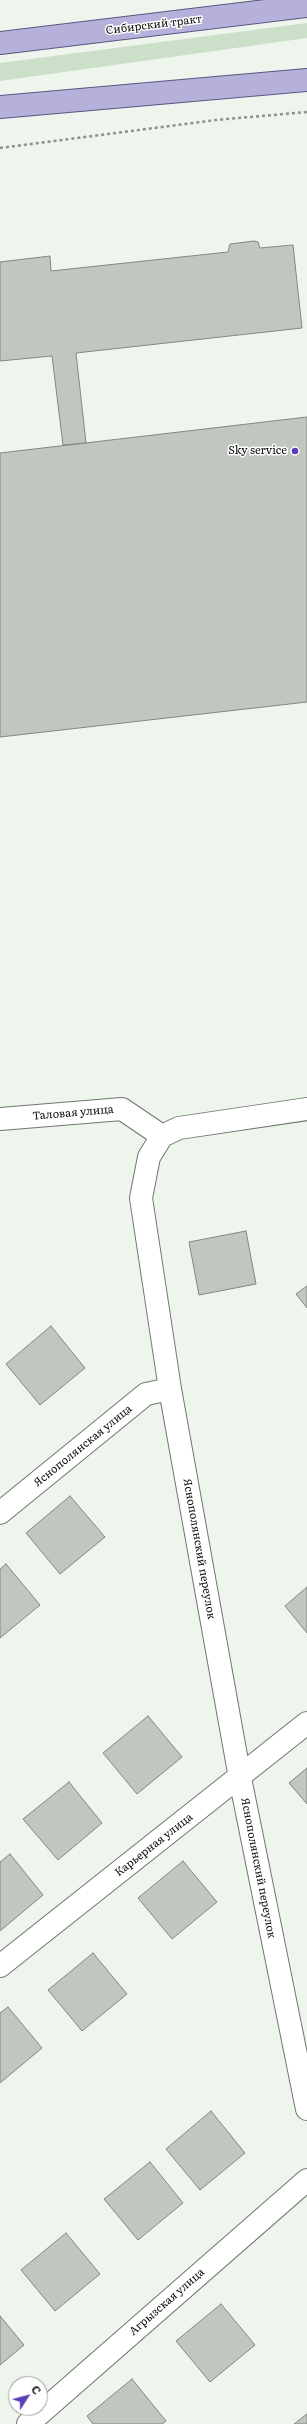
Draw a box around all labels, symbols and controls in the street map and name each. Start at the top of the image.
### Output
street label: Сибирский тракт [105,13,203,37]
place label: Sky service [228,444,287,458]
marker: Sky service [290,446,300,456]
street label: Таловая улица [32,1103,114,1123]
street label: Яснополянская улица [31,1402,135,1490]
street label: Яснополянский переулок [180,1478,218,1620]
street label: Яснополянский переулок [238,1797,278,1939]
street label: Карьерная улица [112,1811,196,1879]
street label: Агрызская улица [127,2266,207,2338]
north arrow [8,2376,48,2416]
text: С [28,2382,46,2397]

